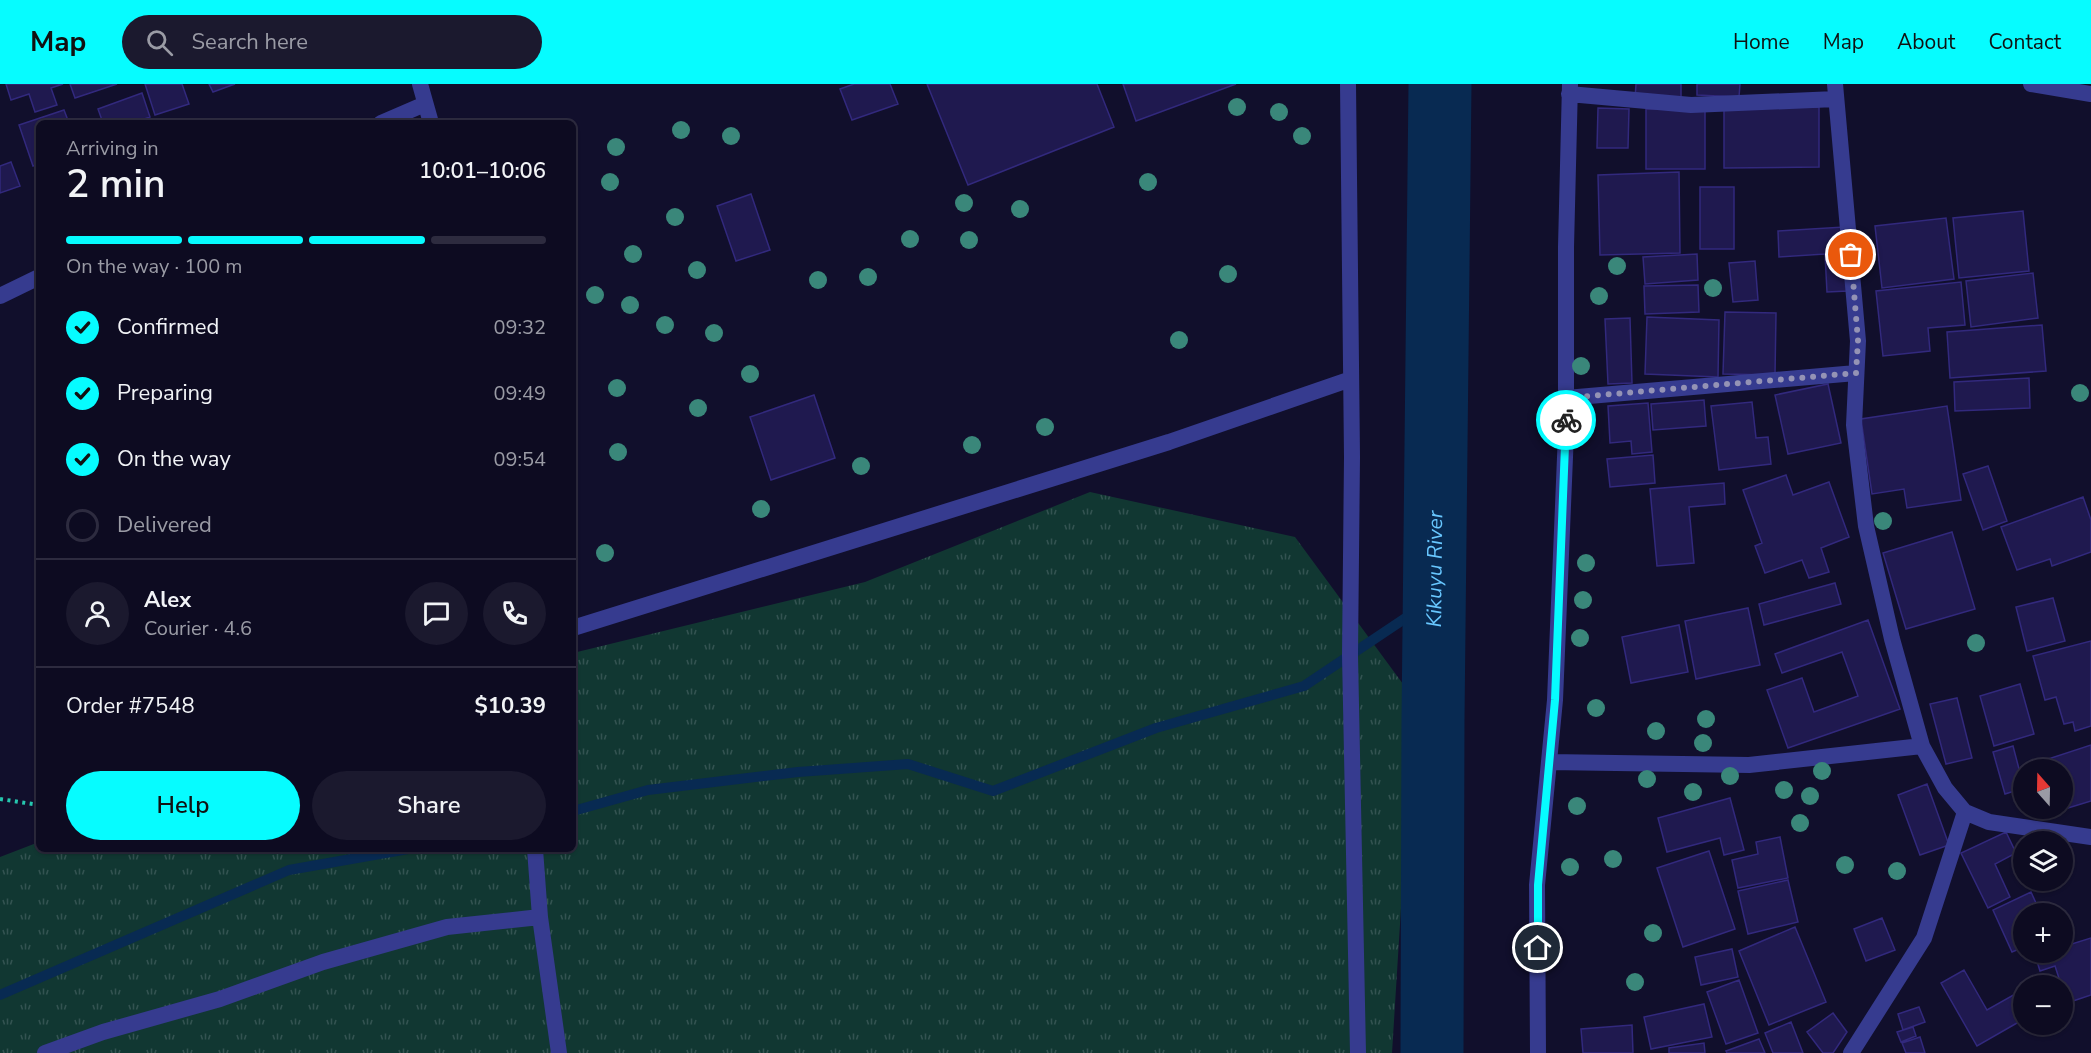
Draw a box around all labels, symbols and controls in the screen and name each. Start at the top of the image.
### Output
search box [122,15,542,69]
text: Map [30,23,86,61]
icon: search [143,26,176,59]
text: Search here [191,27,308,57]
text: Home [1733,28,1790,56]
text: Map [1823,28,1864,56]
text: About [1897,28,1955,56]
text: Contact [1988,28,2061,56]
text: Arriving in [66,135,159,162]
text: 10:01–10:06 [419,156,546,186]
text: 2 min [66,158,165,211]
pin [1825,229,1876,280]
icon: bag [1834,238,1867,271]
text: On the way · 100 m [66,253,242,280]
icon: check [66,311,99,344]
text: Confirmed [117,312,219,342]
text: 09:32 [493,314,546,341]
icon: check [66,377,99,410]
text: Preparing [117,378,213,408]
text: 09:49 [493,380,546,407]
courier [1536,390,1596,450]
icon: bike [1550,404,1583,437]
icon: check [66,443,99,476]
text: On the way [117,444,231,474]
text: 09:54 [493,446,546,473]
text: Delivered [117,510,212,540]
water label: Kikuyu River [1420,510,1449,627]
button: person [66,582,129,645]
button: chat [405,582,468,645]
button: phone [483,582,546,645]
text: Alex [144,585,191,615]
text: Courier · 4.6 [144,615,252,642]
text: Order #7548 [66,691,195,721]
text: $10.39 [475,691,546,721]
north arrow [2013,759,2073,819]
map controls [2013,759,2073,1035]
button: Help [66,771,300,840]
button: Share [312,771,546,840]
button: layers [2013,831,2073,891]
button: + [2013,903,2073,963]
pin [1512,922,1563,973]
icon: home [1521,931,1554,964]
button: − [2013,975,2073,1035]

